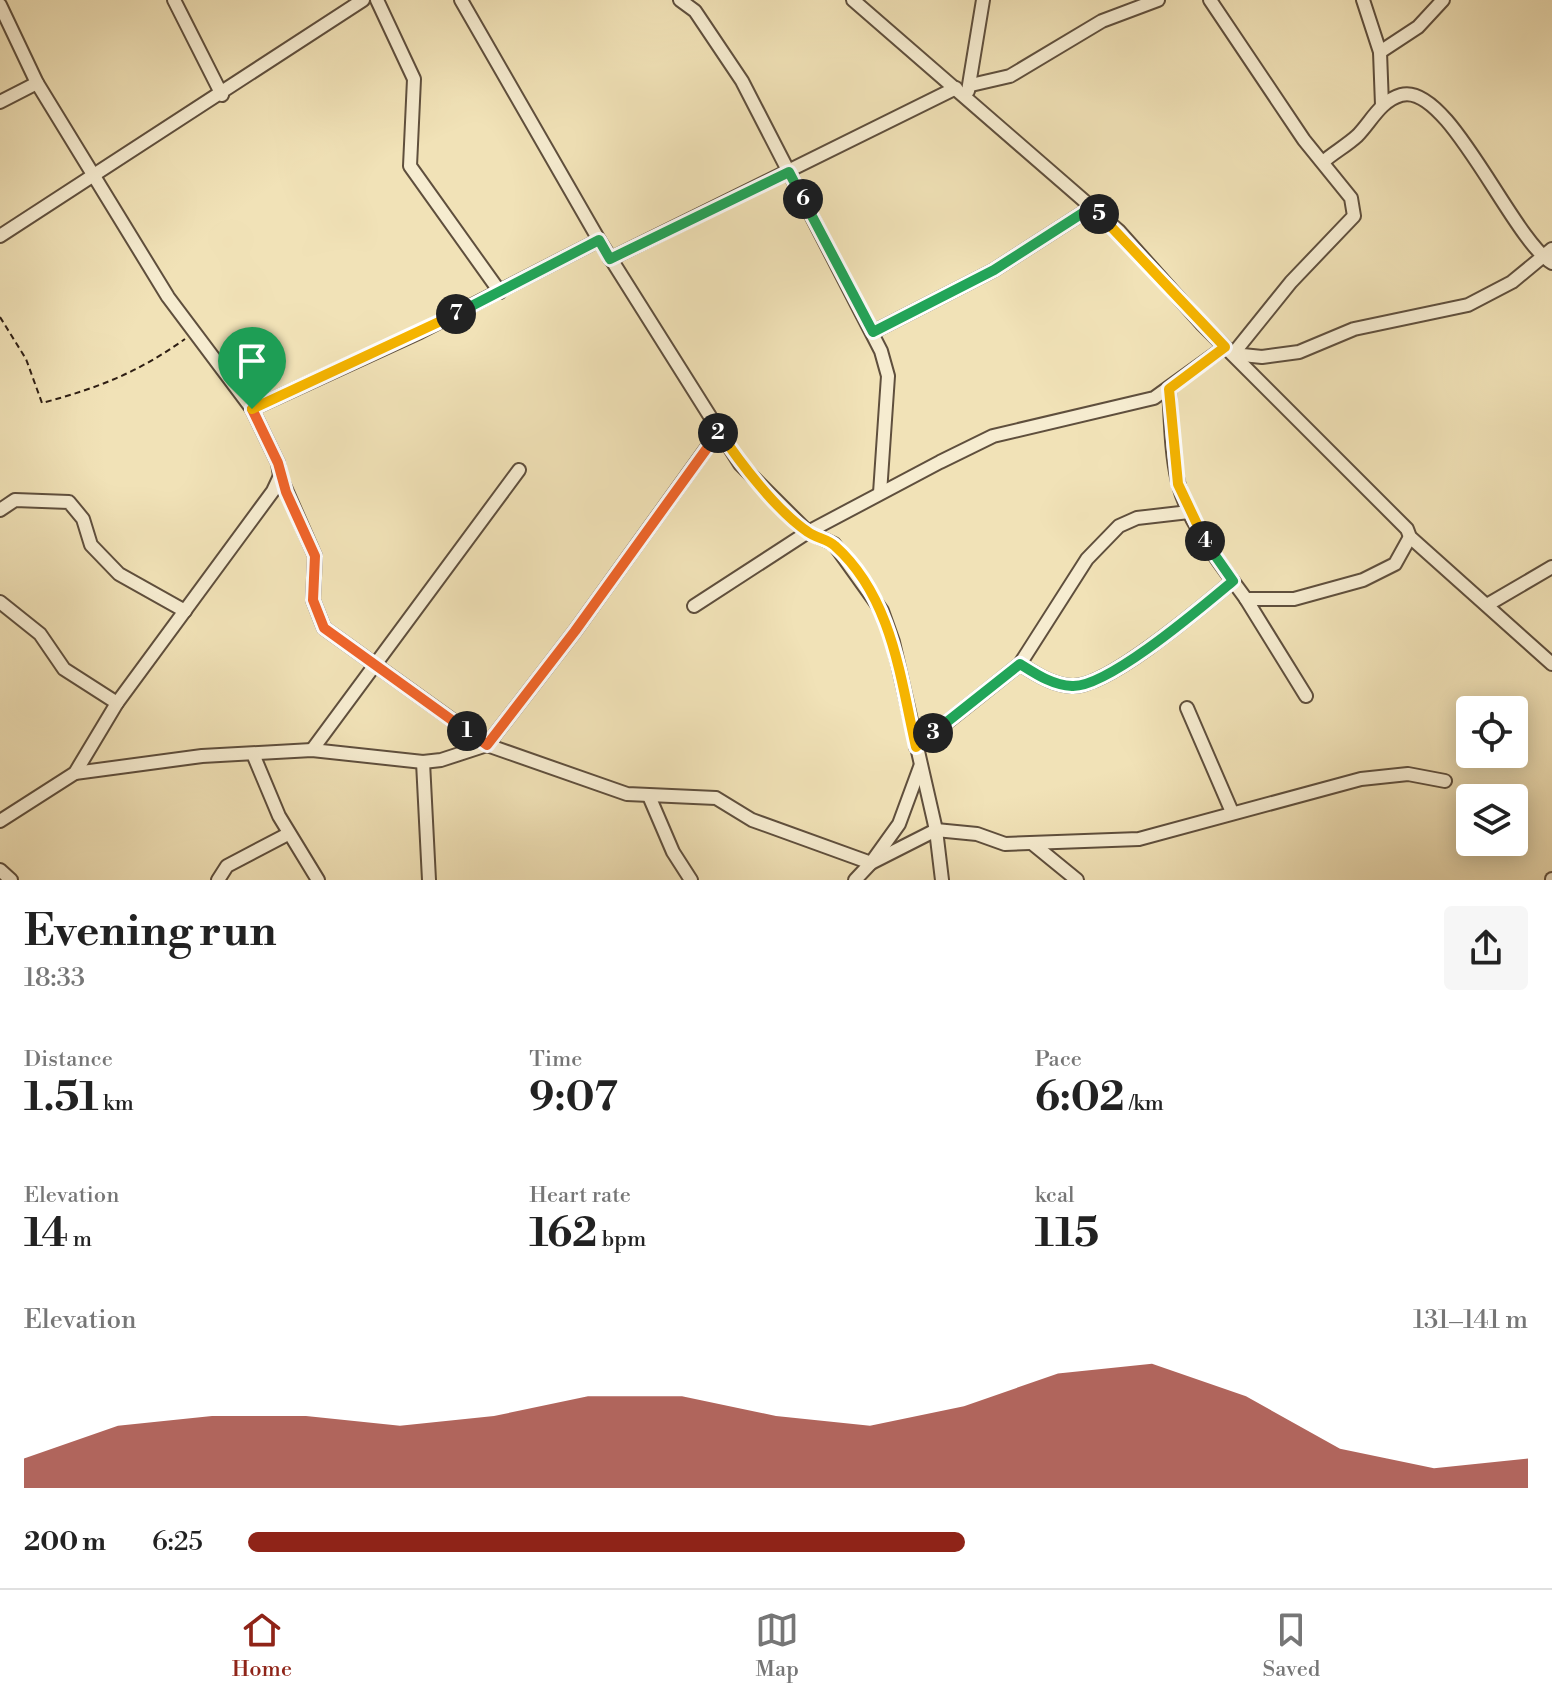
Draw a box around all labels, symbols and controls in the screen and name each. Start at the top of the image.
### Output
pin: 6 [783,179,823,219]
text: 6 [796,185,810,212]
pin: 5 [1079,194,1119,234]
text: 5 [1092,200,1106,227]
pin: 7 [436,294,476,334]
text: 7 [450,300,462,327]
pin [218,327,286,409]
icon: arrive [230,339,274,383]
pin: 2 [698,413,738,453]
text: 2 [711,419,725,446]
pin: 4 [1185,521,1225,561]
text: 4 [1198,527,1212,554]
map controls [1456,696,1528,856]
button: locate [1456,696,1528,768]
pin: 1 [447,711,487,751]
pin: 3 [913,713,953,753]
text: 1 [462,717,472,744]
text: 3 [926,719,940,746]
button: layers [1456,784,1528,856]
text: Evening run [24,904,277,959]
button: share [1444,906,1528,990]
text: 18:33 [24,962,85,994]
text: Distance [24,1046,113,1073]
text: Time [529,1046,582,1073]
text: Pace [1035,1046,1082,1073]
text: 1.51 [24,1073,98,1123]
text: 9:07 [529,1073,618,1123]
text: 6:02 [1035,1073,1124,1123]
text: km [98,1090,134,1117]
text: /km [1124,1090,1164,1117]
text: Elevation [24,1182,119,1209]
text: Heart rate [529,1182,631,1209]
text: kcal [1035,1182,1075,1209]
text: 14 [24,1209,68,1259]
text: 162 [529,1209,597,1259]
text: 115 [1035,1209,1099,1259]
text: m [68,1226,92,1253]
text: bpm [597,1226,646,1253]
text: Elevation [24,1304,137,1336]
text: 131–141 m [1413,1304,1528,1336]
text: 200 m [24,1526,106,1558]
text: 6:25 [152,1526,203,1558]
tab: Home [232,1608,292,1683]
tab: Map [755,1608,799,1683]
tab: Saved [1263,1608,1320,1683]

